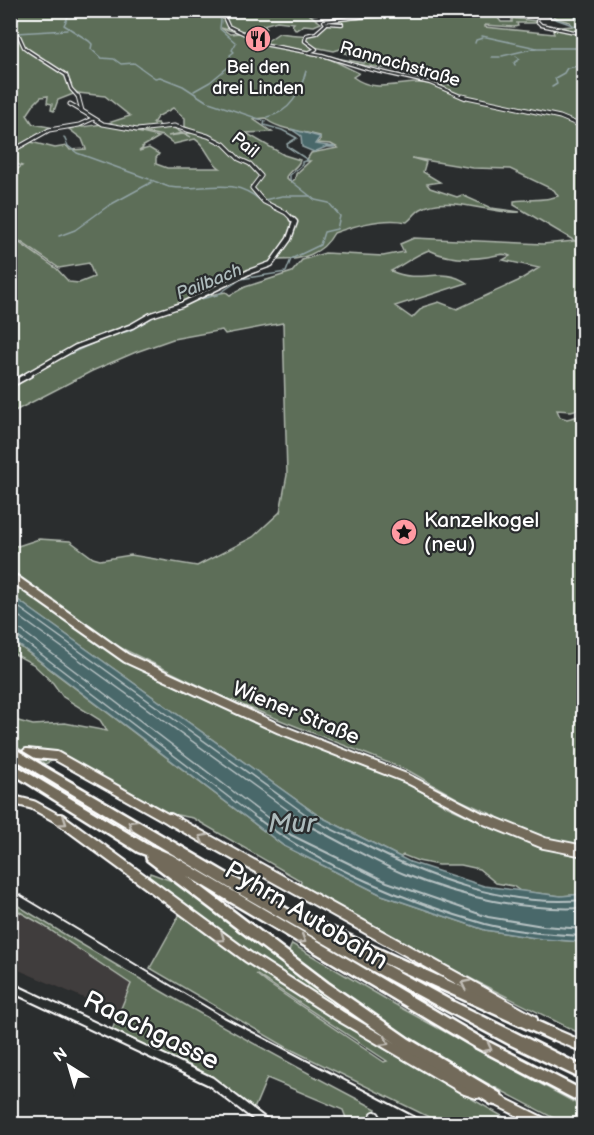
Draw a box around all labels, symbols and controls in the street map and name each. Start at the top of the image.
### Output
restaurant icon: Bei den drei Linden [243,24,273,54]
street label: Rannachstraße [337,37,463,91]
place label: Bei den drei Linden [212,57,304,99]
street label: Pail [227,128,263,162]
water label: Pailbach [173,259,245,305]
place label: Kanzelkogel (neu) [424,508,539,557]
place icon: Kanzelkogel (neu) [389,517,419,547]
street label: Wiener Straße [229,676,363,750]
water label: Mur [268,808,318,840]
one-way arrow [57,815,68,826]
one-way arrow [128,819,138,831]
one-way arrow [199,834,209,846]
street label: Pyhrn Autobahn [219,855,393,977]
one-way arrow [214,931,225,942]
one-way arrow [296,932,306,944]
one-way arrow [461,980,472,991]
street label: Raachgasse [78,985,224,1077]
one-way arrow [379,1035,389,1046]
north arrow [39,1036,99,1096]
one-way arrow [482,1041,493,1052]
text: N [50,1044,71,1066]

